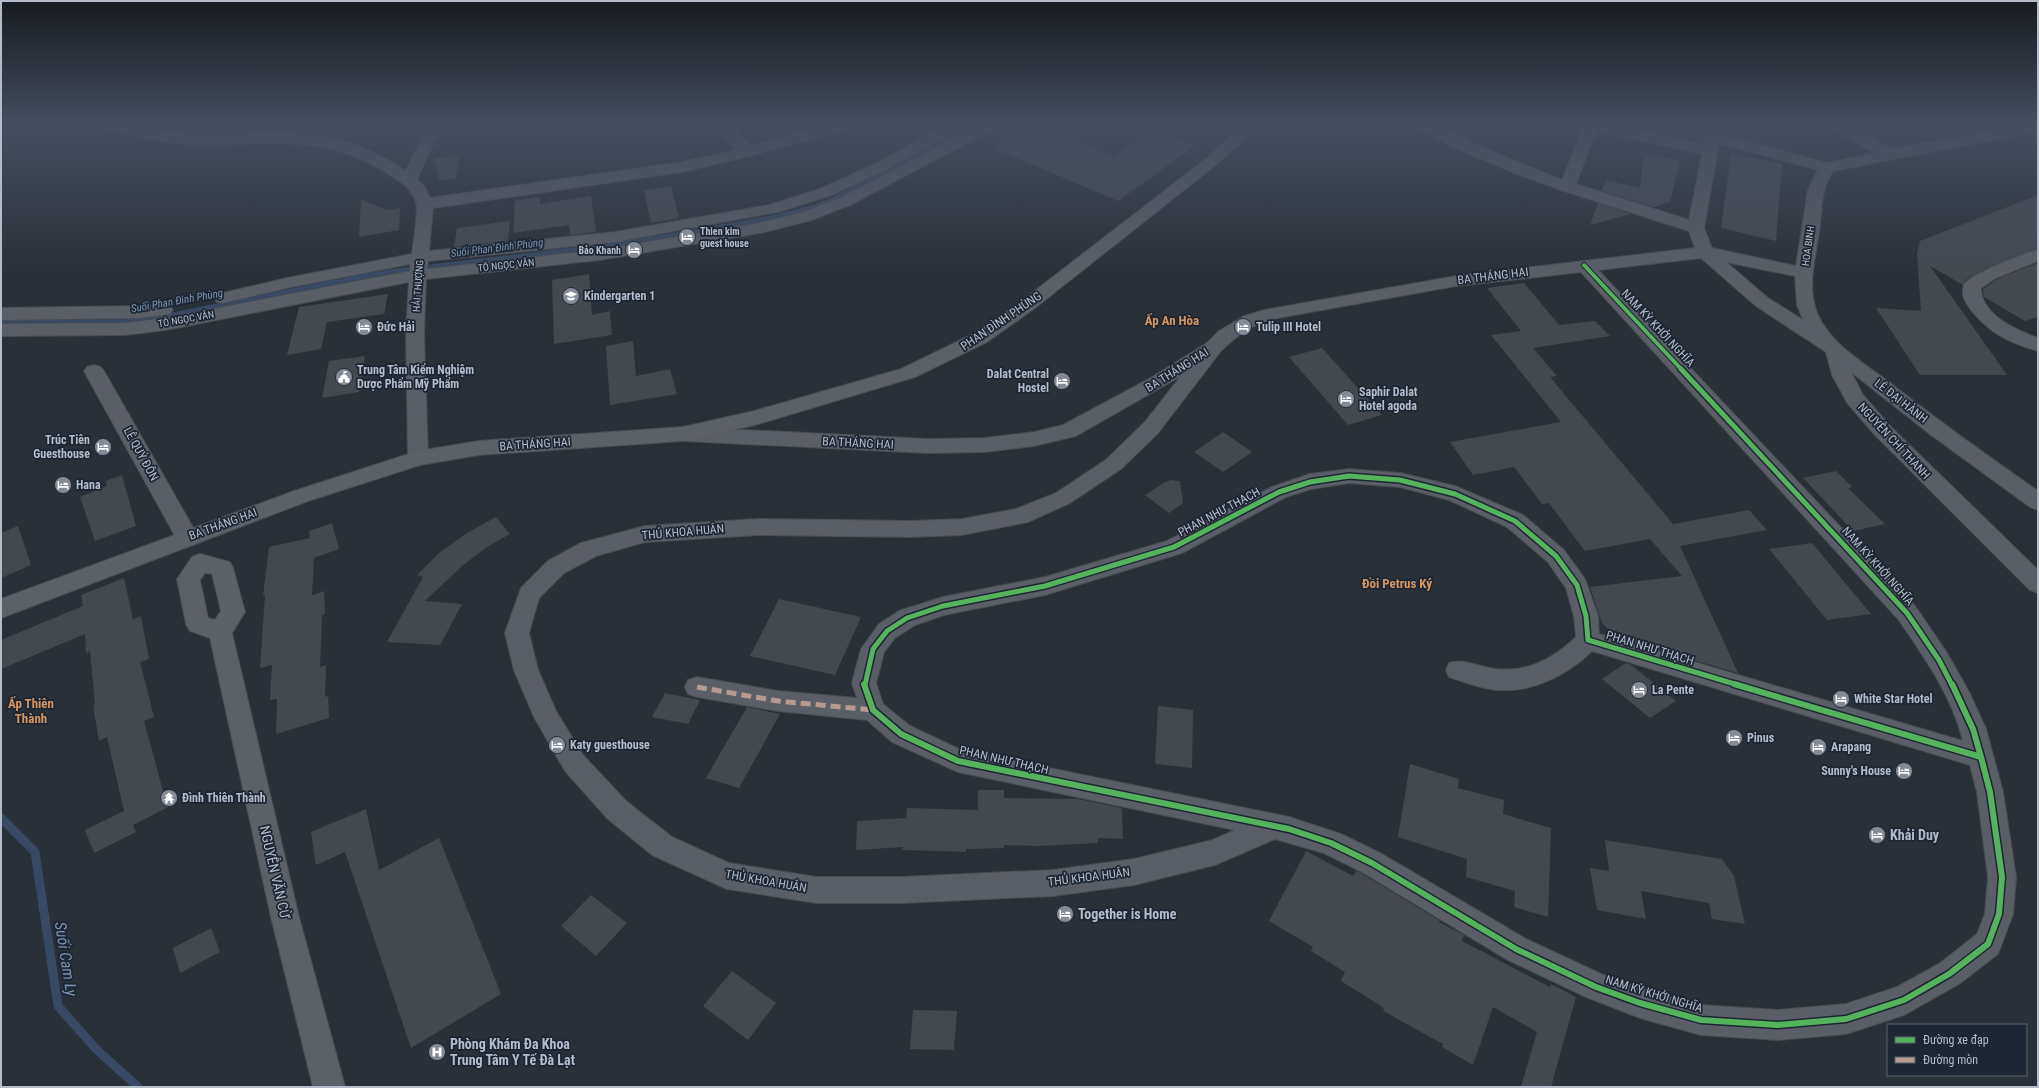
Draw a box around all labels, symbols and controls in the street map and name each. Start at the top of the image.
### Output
street label: HOA BINH [1800,225,1816,267]
place label: Thien kim guest house [700,226,749,249]
hotel icon: Thien kim guest house [677,227,697,247]
water label: Suối Phan Đình Phùng [450,236,545,260]
hotel icon: Bảo Khanh [624,240,644,260]
place label: Bảo Khanh [578,245,621,256]
street label: TÔ NGỌC VÂN [477,256,535,274]
street label: HẢI THƯỢNG [409,259,426,312]
street label: BA THÁNG HAI [1457,264,1529,287]
street label: NAM KỲ KHỞI NGHĨA [1619,285,1699,370]
water label: Suối Phan Đình Phùng [130,286,225,315]
school or university icon: Kindergarten 1 [561,286,581,306]
street label: PHAN ĐÌNH PHÙNG [957,288,1044,353]
place label: Kindergarten 1 [584,289,655,303]
street label: TÔ NGỌC VÂN [157,308,215,330]
district label: Ấp An Hòa [1145,313,1199,328]
hotel icon: Đức Hải [354,317,374,337]
hotel icon: Tulip III Hotel [1233,317,1253,337]
place label: Đức Hải [377,320,415,334]
place label: Tulip III Hotel [1256,320,1321,334]
street label: BA THÁNG HAI [1142,344,1211,395]
place label: Trung Tâm Kiểm Nghiệm Dược Phẩm Mỹ Phẩm [357,363,474,391]
public building icon: Trung Tâm Kiểm Nghiệm Dược Phẩm Mỹ Phẩm [334,367,354,387]
place label: Dalat Central Hostel [987,367,1049,395]
hotel icon: Dalat Central Hostel [1052,371,1072,391]
street label: LÊ ĐẠI HÀNH [1872,375,1931,426]
place label: Saphir Dalat Hotel agoda [1359,385,1418,413]
hotel icon: Saphir Dalat Hotel agoda [1336,389,1356,409]
street label: NGUYỄN CHÍ THANH [1855,399,1934,482]
street label: LÊ QUÝ ĐÔN [121,424,162,483]
place label: Trúc Tiên Guesthouse [33,433,90,461]
street label: BA THÁNG HAI [822,433,894,452]
street label: BA THÁNG HAI [499,434,571,453]
hotel icon: Trúc Tiên Guesthouse [93,437,113,457]
hotel icon: Hana [53,475,73,495]
place label: Hana [76,478,101,492]
street label: PHAN NHƯ THẠCH [1176,484,1262,540]
street label: BA THÁNG HAI [187,504,259,543]
street label: THỦ KHOA HUÂN [641,519,725,543]
street label: NAM KỲ KHỞI NGHĨA [1839,523,1918,608]
district label: Đồi Petrus Ký [1362,576,1432,591]
street label: PHAN NHƯ THẠCH [1604,628,1696,668]
hotel icon: La Pente [1629,680,1649,700]
place label: La Pente [1652,683,1694,697]
hotel icon: White Star Hotel [1831,689,1851,709]
place label: White Star Hotel [1854,692,1932,706]
district label: Ấp Thiên Thành [8,696,54,726]
hotel icon: Pinus [1724,728,1744,748]
place label: Pinus [1747,731,1775,745]
hotel icon: Katy guesthouse [547,735,567,755]
hotel icon: Arapang [1808,737,1828,757]
place label: Katy guesthouse [570,738,650,752]
place label: Arapang [1831,740,1871,754]
street label: PHAN NHƯ THẠCH [958,743,1050,777]
hotel icon: Sunny's House [1894,761,1914,781]
place label: Sunny's House [1821,764,1891,778]
temple icon: Đình Thiên Thành [159,788,179,808]
place label: Đình Thiên Thành [182,791,266,805]
street label: NGUYỄN VĂN CỪ [257,824,296,921]
hotel icon: Khải Duy [1867,825,1887,845]
place label: Khải Duy [1890,827,1940,843]
street label: THỦ KHOA HUÂN [1047,863,1131,889]
street label: THỦ KHOA HUÂN [724,865,808,895]
hotel icon: Together is Home [1055,904,1075,924]
place label: Together is Home [1078,906,1177,922]
water label: Suối Cam Ly [51,921,81,998]
street label: NAM KỲ KHỞI NGHĨA [1604,971,1705,1015]
legend [1887,1024,2027,1076]
text: Đường xe đạp [1923,1033,1989,1047]
place label: Phòng Khám Đa Khoa Trung Tâm Y Tế Đà Lạt [450,1036,575,1068]
hospital icon: Phòng Khám Đa Khoa Trung Tâm Y Tế Đà Lạt [427,1042,447,1062]
text: Đường mòn [1923,1053,1978,1067]

